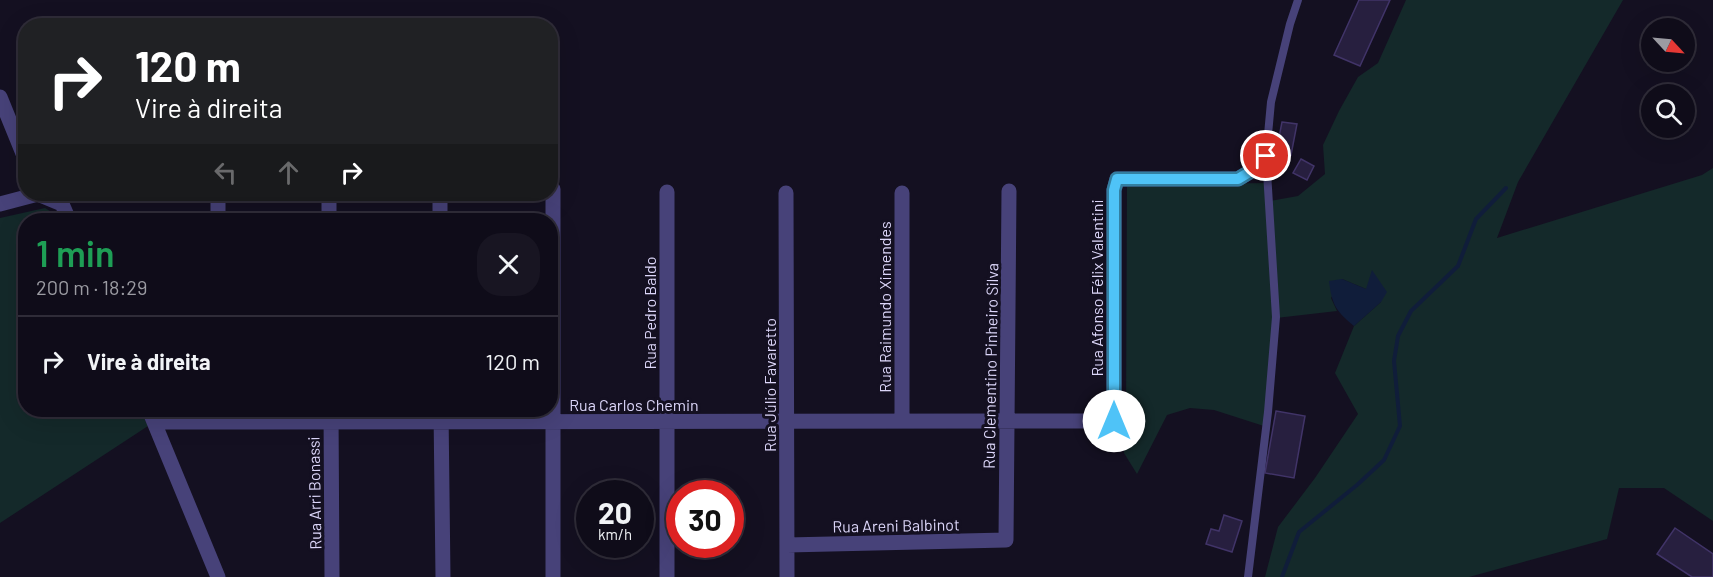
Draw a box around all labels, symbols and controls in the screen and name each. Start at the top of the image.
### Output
north arrow [1641,18,1695,72]
map controls [1641,18,1695,138]
text: 120 m [135,40,241,90]
icon: right [36,42,114,120]
button: search [1641,84,1695,138]
text: Vire à direita [135,91,283,123]
pin [1240,130,1291,181]
icon: arrive [1249,139,1282,172]
icon: left [209,156,242,189]
icon: ahead [272,156,305,189]
icon: right [335,156,368,189]
street label: Rua Afonso Félix Valentini [1087,199,1106,377]
street label: Rua Raimundo Ximendes [875,221,894,393]
text: 1 min [36,231,115,274]
button: close [477,233,540,296]
street label: Rua Pedro Baldo [640,256,659,370]
street label: Rua Clementino Pinheiro Silva [979,263,1001,469]
text: 200 m · 18:29 [36,275,147,299]
street label: Rua Júlio Favaretto [760,318,779,452]
icon: right [36,345,69,378]
text: Vire à direita [87,348,211,374]
text: 120 m [485,348,540,374]
position arrow [1082,389,1146,453]
street label: Rua Carlos Chemin [569,395,699,414]
street label: Rua Arri Bonassi [304,436,324,550]
speed limit sign: 30 [666,480,744,558]
text: 20 [598,494,632,530]
street label: Rua Areni Balbinot [832,514,960,536]
text: km/h [598,525,632,543]

